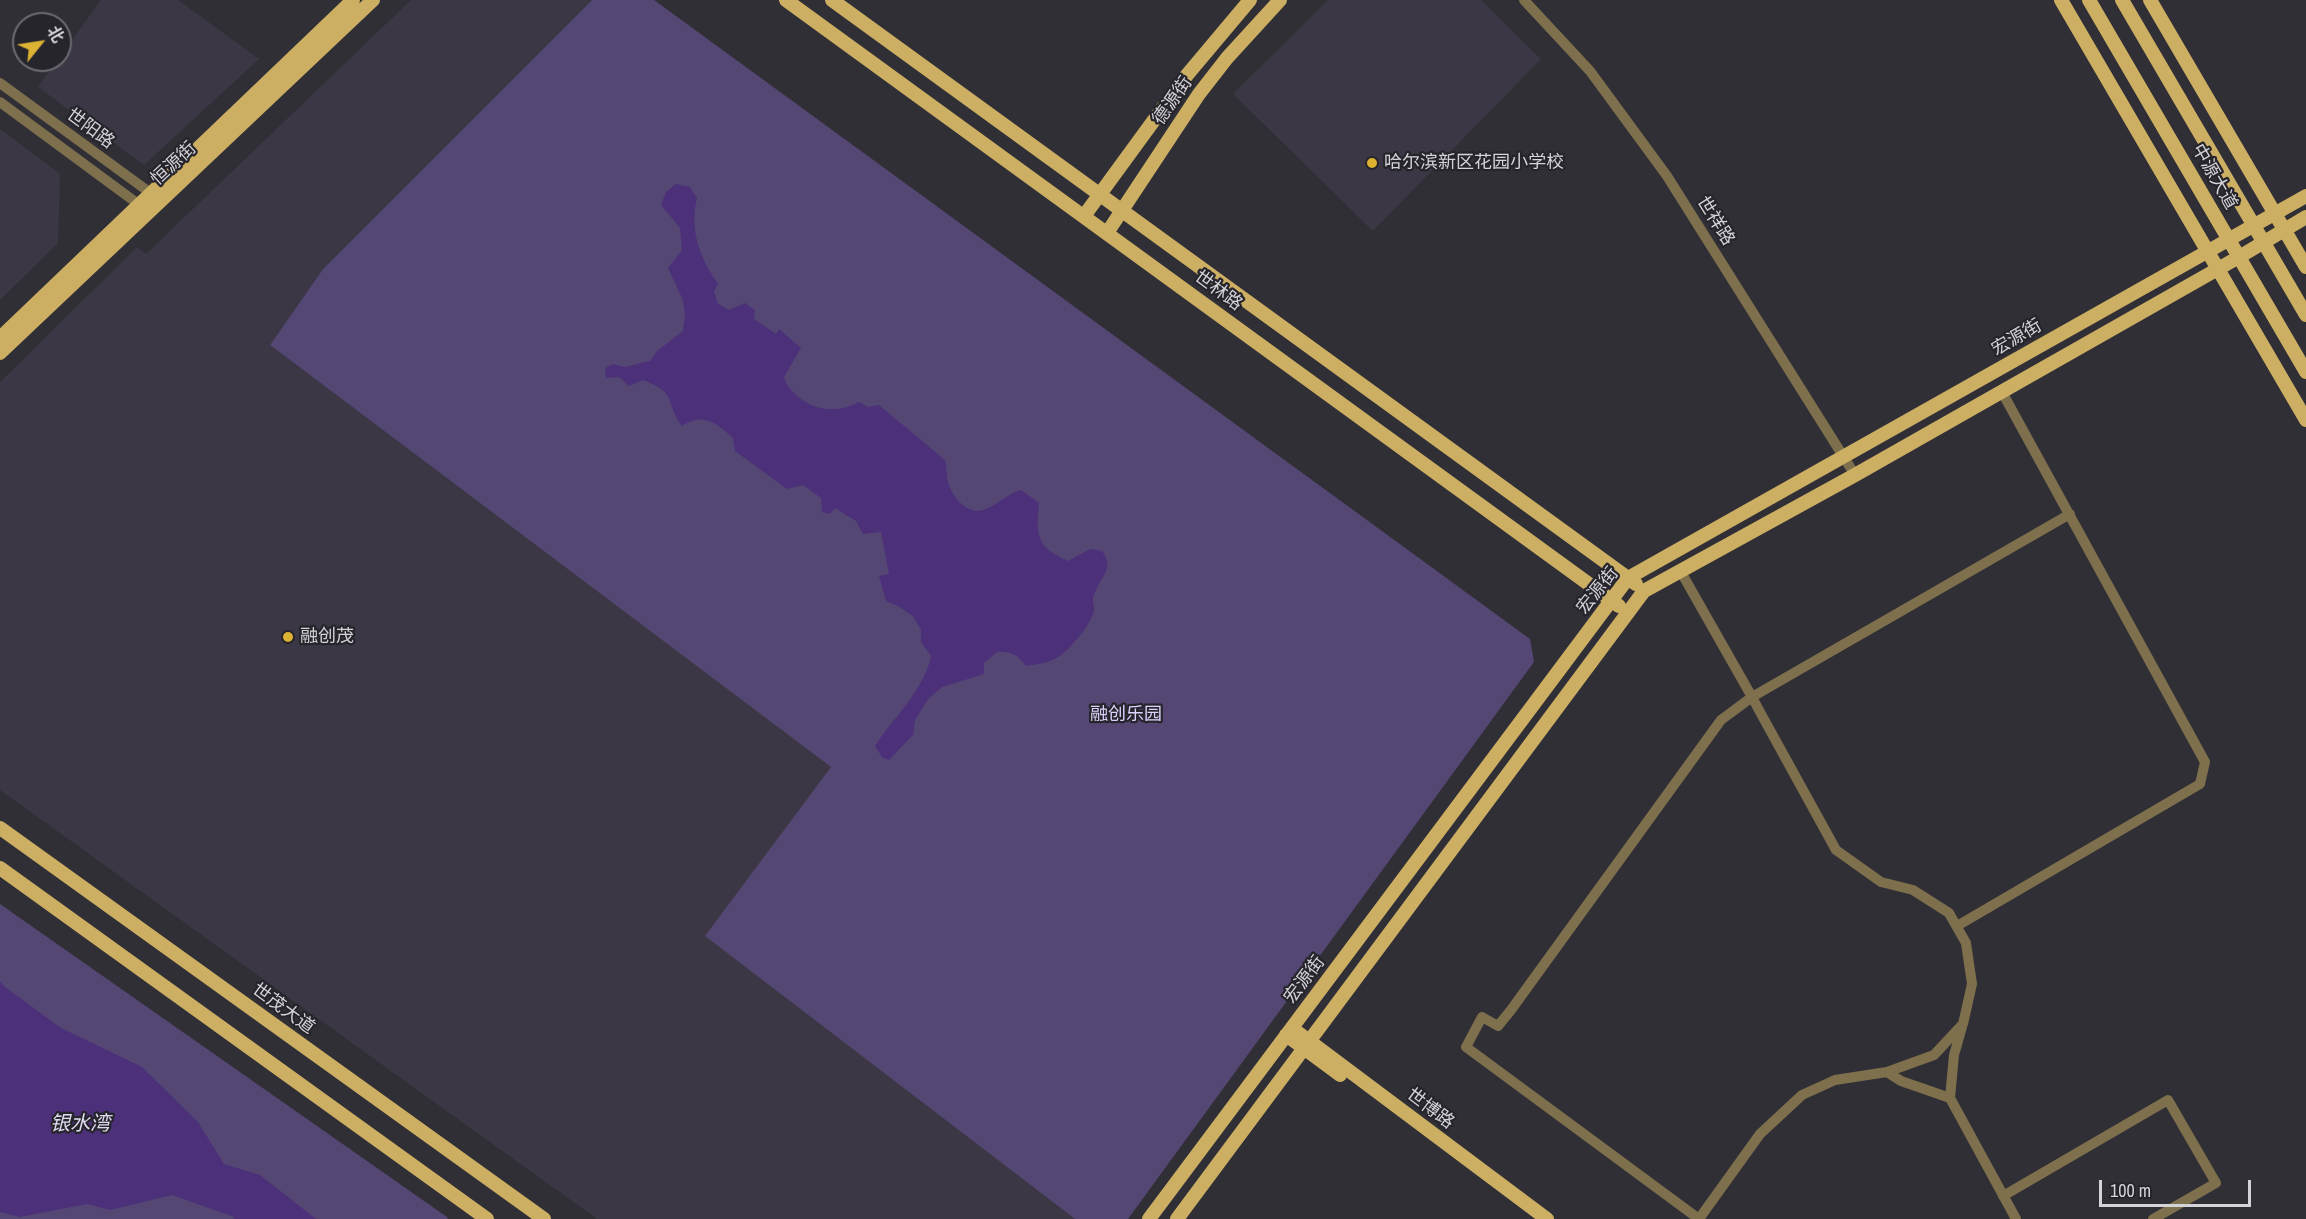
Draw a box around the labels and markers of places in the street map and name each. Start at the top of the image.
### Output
place label: 哈尔滨新区花园小学校 [1384,152,1564,174]
marker: 哈尔滨新区花园小学校 [1365,156,1379,170]
place label: 融创茂 [300,626,354,648]
marker: 融创茂 [281,630,295,644]

